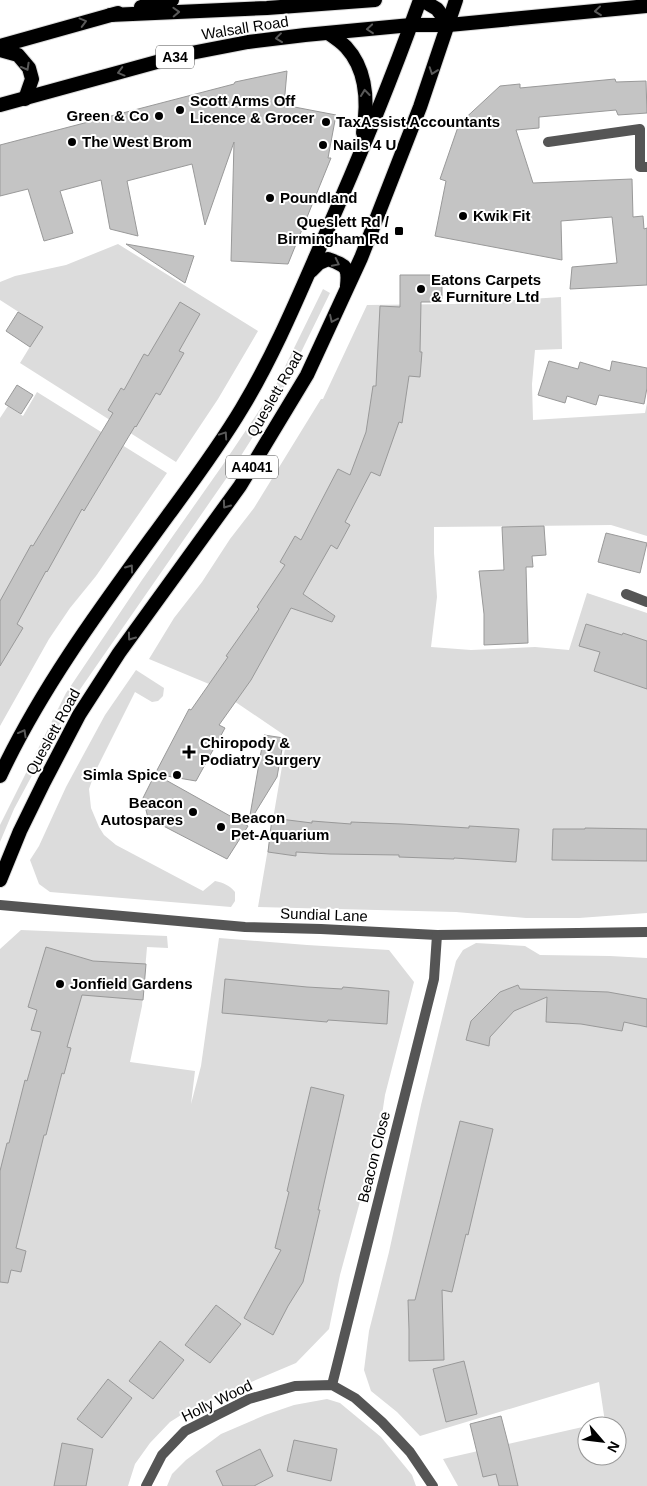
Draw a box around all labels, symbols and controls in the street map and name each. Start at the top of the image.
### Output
one-way arrow [594,5,602,16]
one-way arrow [173,7,181,17]
street label: Walsall Road [200,12,290,43]
one-way arrow [79,17,88,28]
one-way arrow [365,23,373,34]
one-way arrow [275,32,283,43]
road number: A34 [156,46,194,68]
one-way arrow [20,62,30,71]
one-way arrow [429,66,439,74]
one-way arrow [117,67,125,77]
one-way arrow [360,89,371,97]
place label: Scott Arms Off Licence & Grocer [190,92,314,126]
marker: Scott Arms Off Licence & Grocer [174,104,186,116]
place label: Green & Co [66,107,149,124]
marker: Green & Co [153,110,165,122]
place label: TaxAssist Accountants [336,113,500,130]
marker: TaxAssist Accountants [320,116,332,128]
place label: The West Brom [82,133,192,150]
marker: The West Brom [66,136,78,148]
place label: Nails 4 U [333,136,396,153]
marker: Nails 4 U [317,139,329,151]
place label: Poundland [280,189,358,206]
marker: Poundland [264,192,276,204]
place label: Kwik Fit [473,207,531,224]
marker: Kwik Fit [457,210,469,222]
place label: Queslett Rd / Birmingham Rd [277,213,390,247]
marker: Queslett Rd / Birmingham Rd [393,225,405,237]
one-way arrow [331,256,340,266]
place label: Eatons Carpets & Furniture Ltd [431,271,541,305]
marker: Eatons Carpets & Furniture Ltd [415,283,427,295]
one-way arrow [329,314,339,323]
street label: Queslett Road [243,348,306,440]
one-way arrow [218,431,227,441]
road number: A4041 [226,456,278,478]
one-way arrow [223,499,232,509]
one-way arrow [124,564,133,574]
one-way arrow [128,631,137,640]
street label: Queslett Road [22,686,83,778]
one-way arrow [17,730,27,739]
place label: Chiropody & Podiatry Surgery [200,734,322,768]
marker: Chiropody & Podiatry Surgery [182,745,196,759]
place label: Simla Spice [83,766,167,783]
marker: Simla Spice [171,769,183,781]
place label: Beacon Autospares [100,794,183,828]
marker: Beacon Autospares [187,806,199,818]
place label: Beacon Pet-Aquarium [231,809,329,843]
marker: Beacon Pet-Aquarium [215,821,227,833]
street label: Sundial Lane [280,904,368,925]
place label: Jonfield Gardens [70,975,193,992]
marker: Jonfield Gardens [54,978,66,990]
street label: Beacon Close [354,1110,393,1204]
street label: Holly Wood [179,1376,255,1425]
north arrow [577,1416,627,1466]
text: N [604,1439,623,1455]

